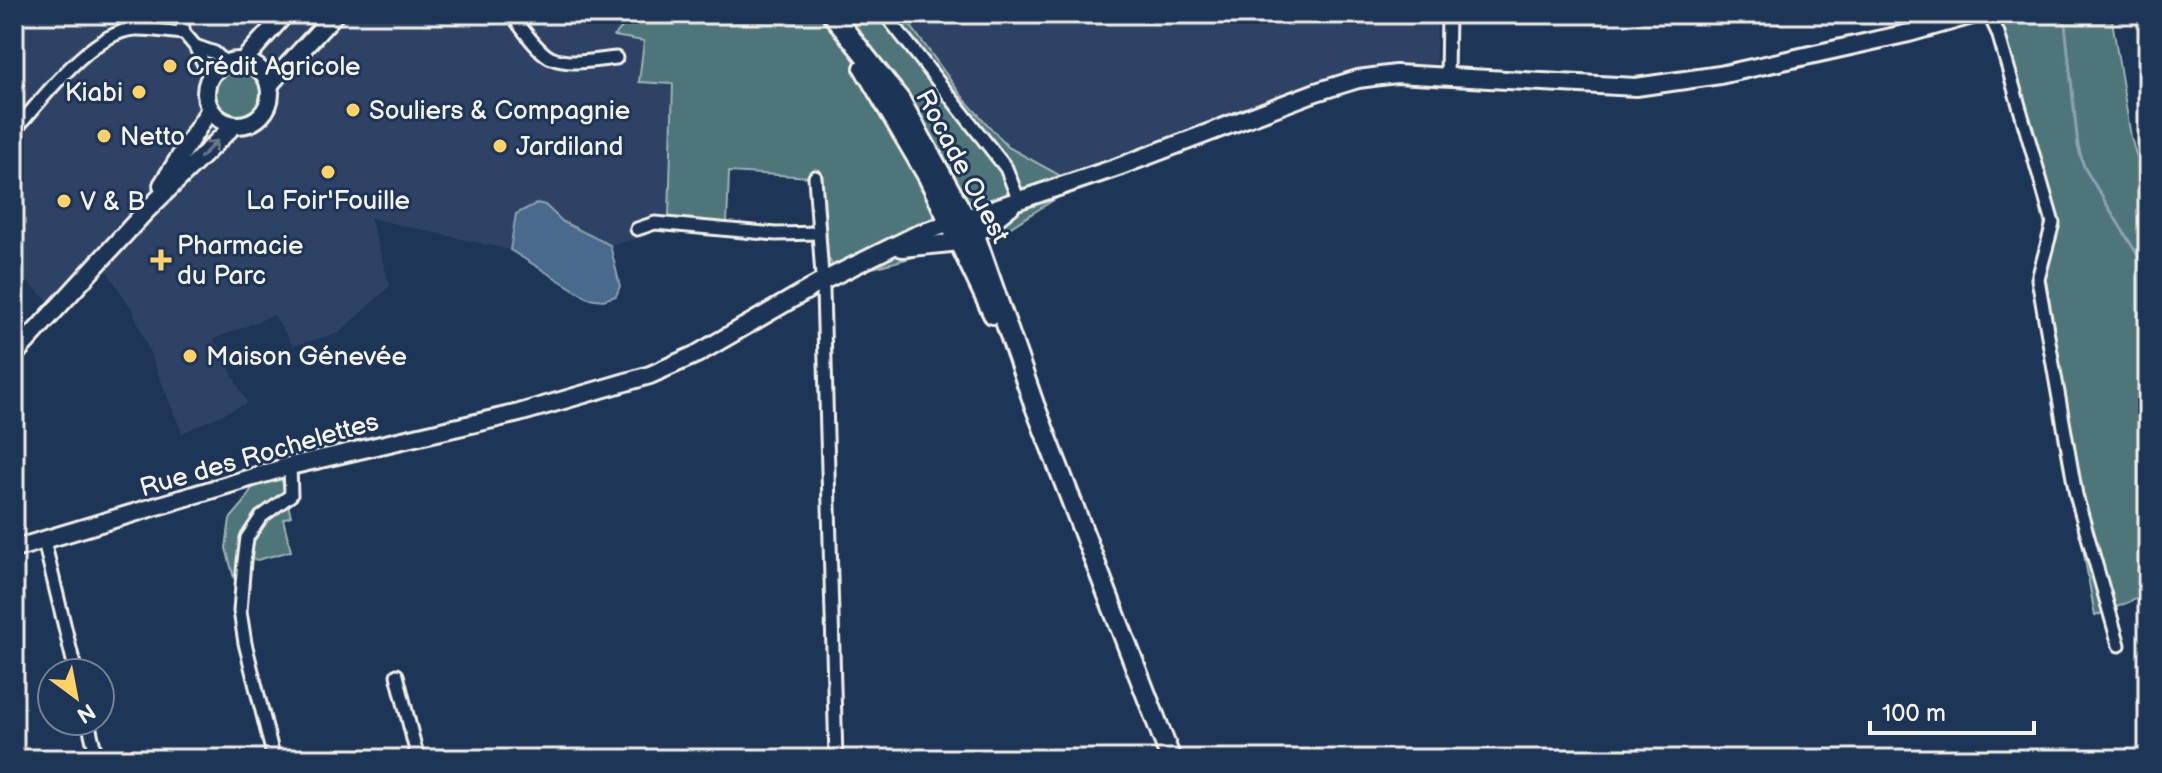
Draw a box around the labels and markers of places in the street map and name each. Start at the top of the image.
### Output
place label: Crédit Agricole [186,52,360,83]
marker: Crédit Agricole [161,57,179,75]
place label: Kiabi [65,78,123,109]
marker: Kiabi [130,83,148,101]
place label: Souliers & Compagnie [369,96,630,127]
marker: Souliers & Compagnie [344,101,362,119]
place label: Netto [120,122,185,153]
marker: Netto [95,127,113,145]
place label: Jardiland [516,132,624,163]
marker: Jardiland [491,137,509,155]
marker: La Foir'Fouille [319,163,337,181]
place label: La Foir'Fouille [246,186,410,217]
place label: V & B [80,187,145,218]
marker: V & B [55,192,73,210]
place label: Pharmacie du Parc [177,231,303,292]
marker: Pharmacie du Parc [152,251,170,269]
place label: Maison Génevée [206,342,407,373]
marker: Maison Génevée [181,347,199,365]

